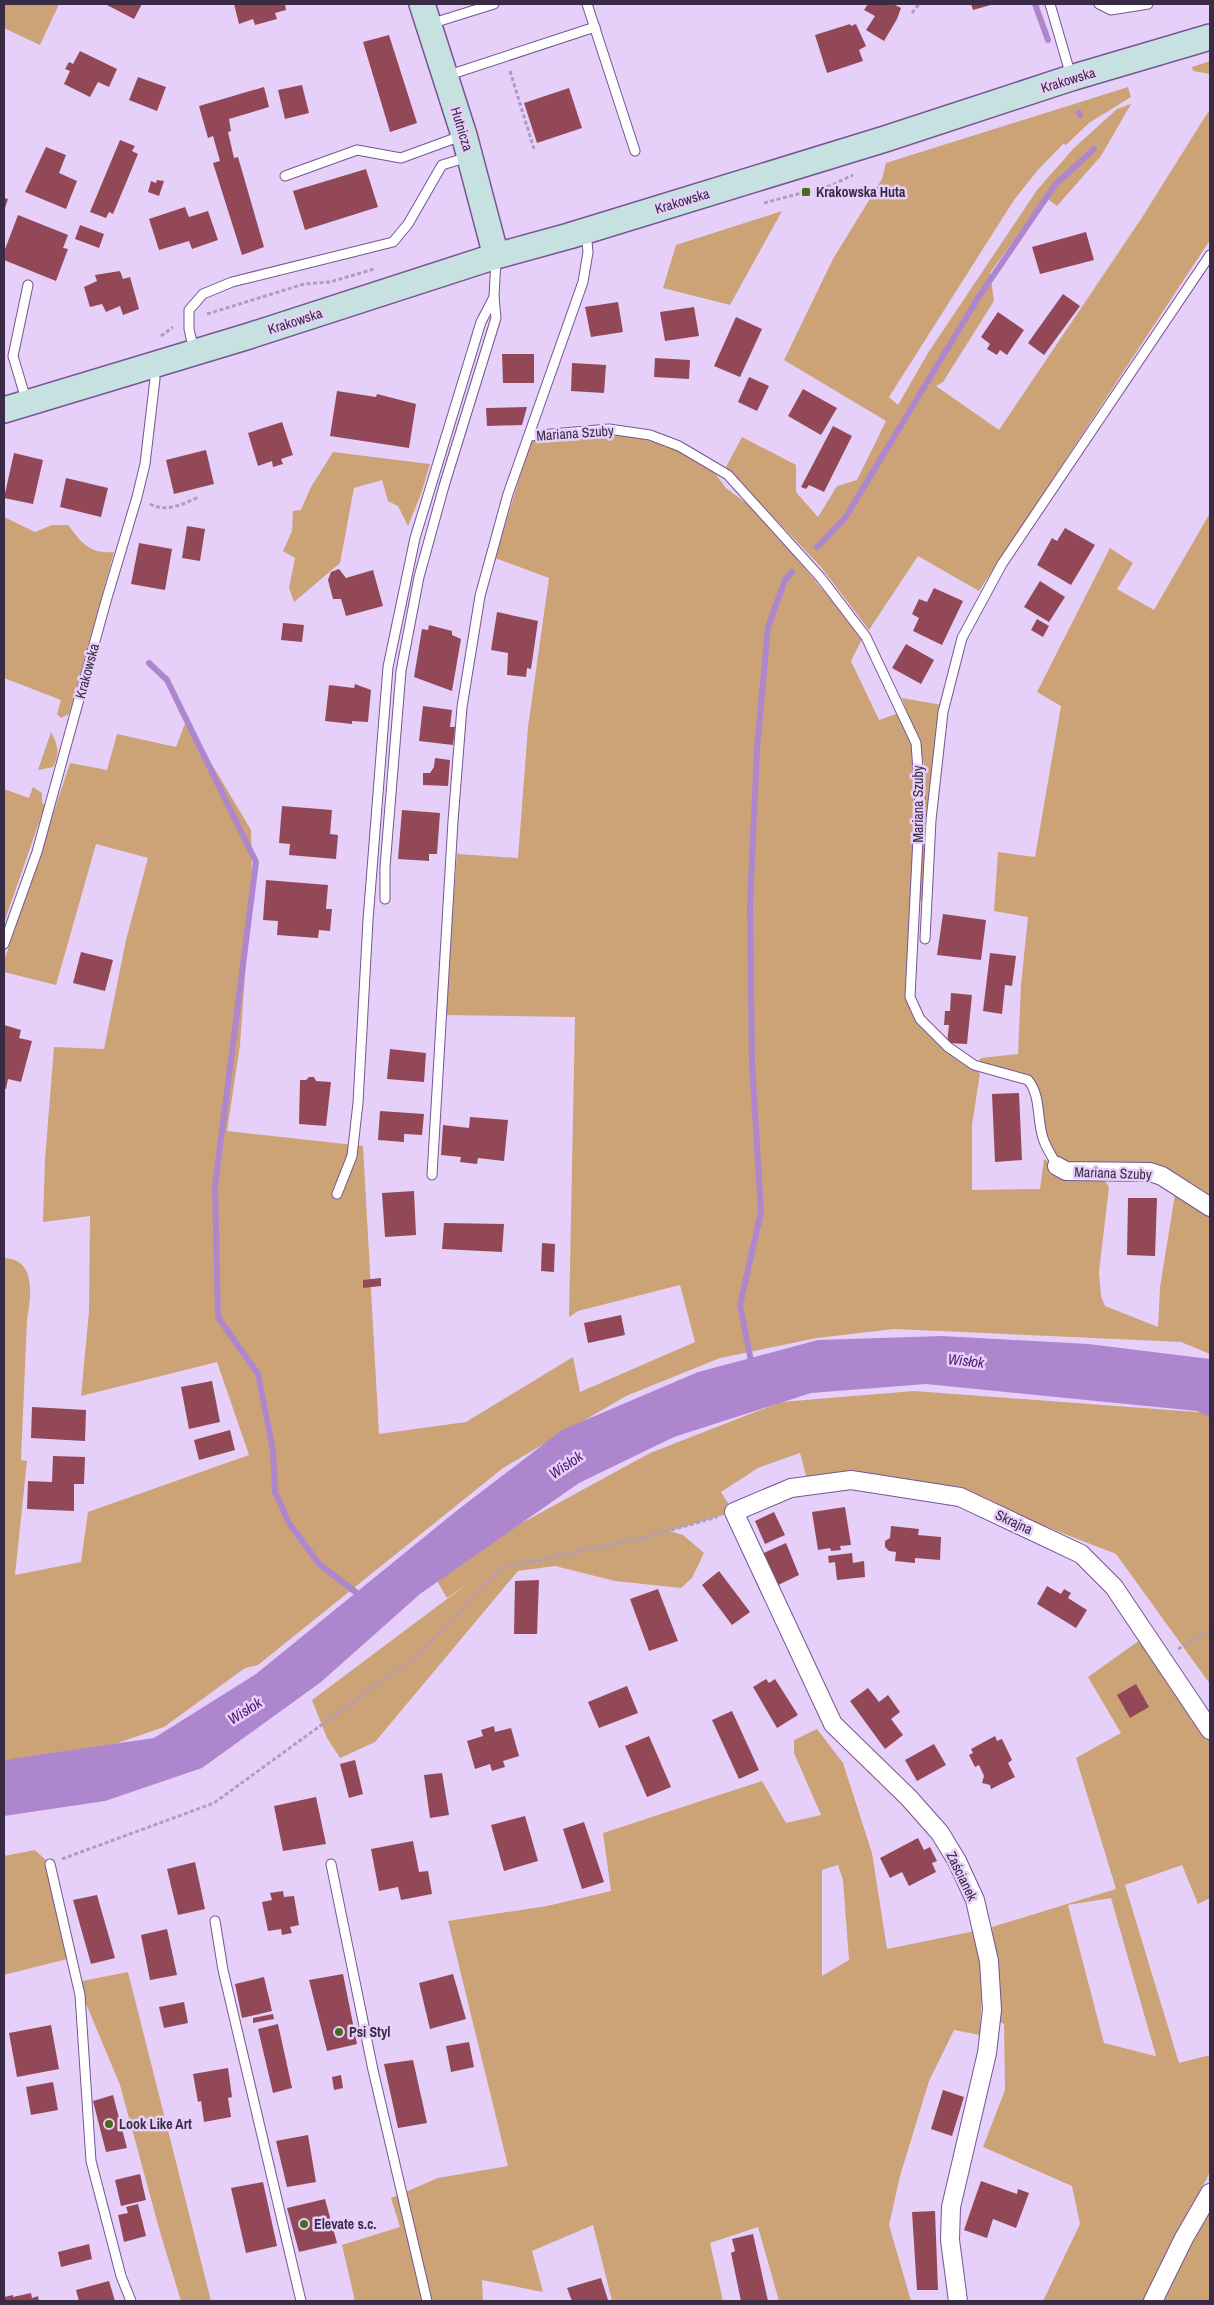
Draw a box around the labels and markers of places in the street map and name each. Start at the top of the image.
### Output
place label: Krakowska Huta [816,183,906,201]
marker: Krakowska Huta [800,186,812,198]
place label: Psi Styl [349,2023,390,2041]
marker: Psi Styl [333,2026,345,2038]
place label: Look Like Art [119,2115,192,2133]
marker: Look Like Art [103,2118,115,2130]
place label: Elevate s.c. [314,2215,377,2233]
marker: Elevate s.c. [298,2218,310,2230]

